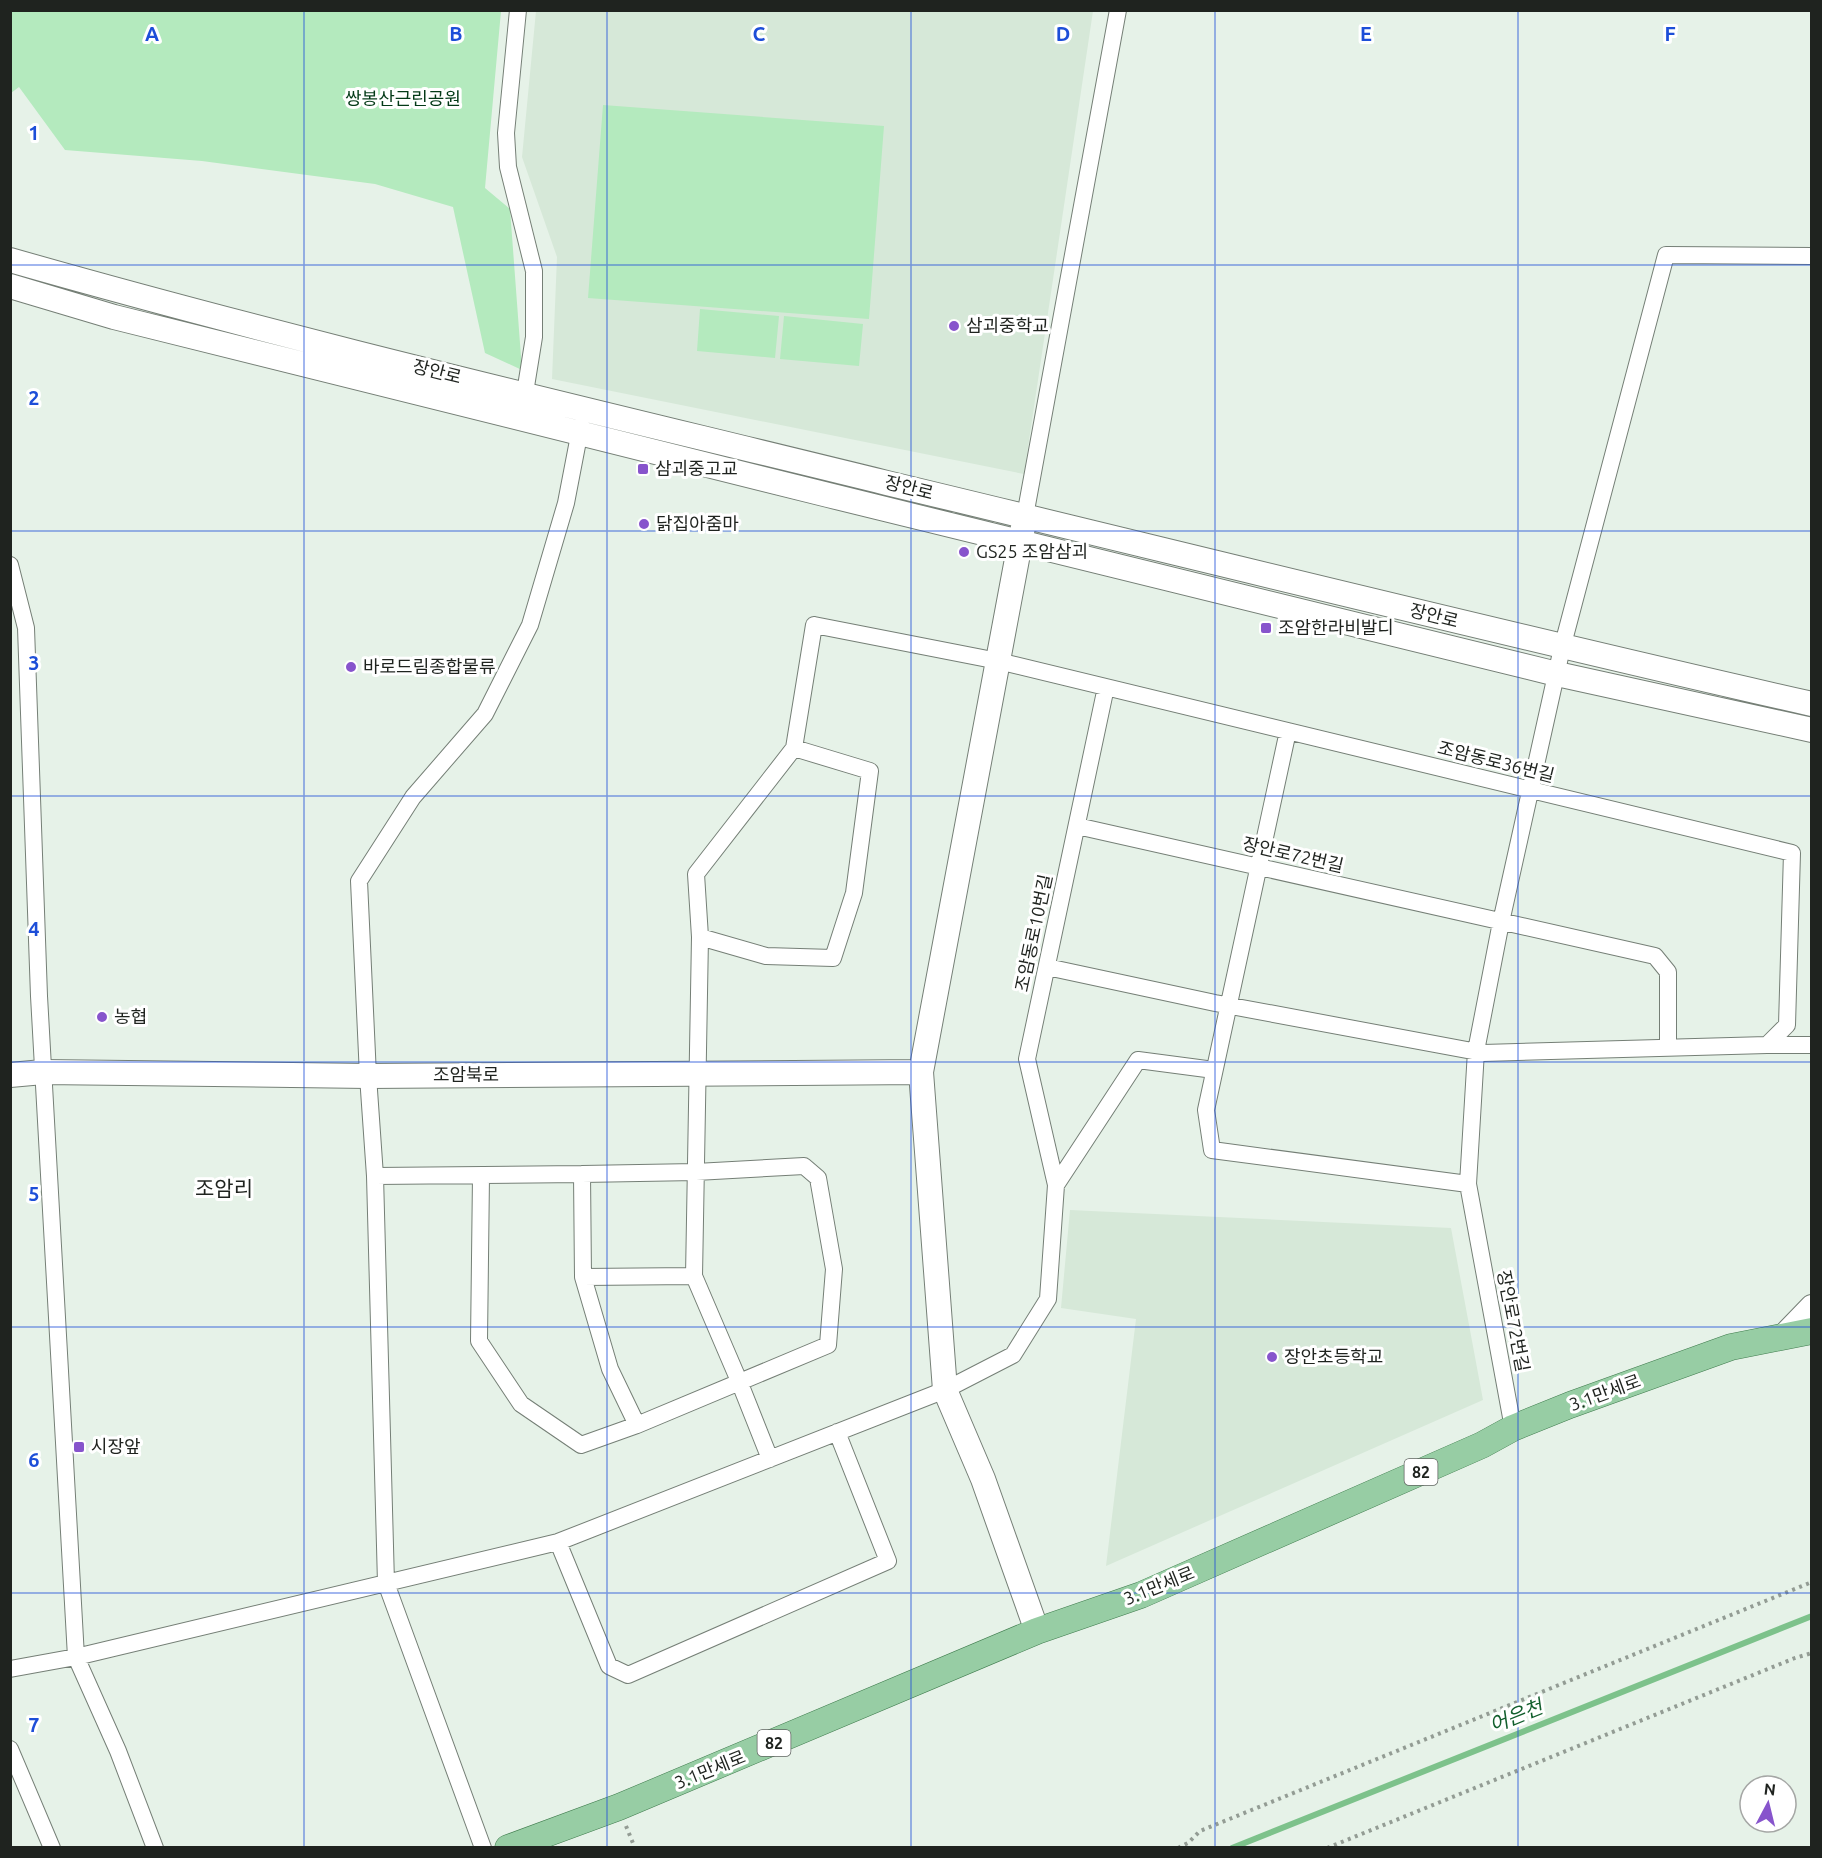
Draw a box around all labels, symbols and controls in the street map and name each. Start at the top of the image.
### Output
text: A [145,22,159,45]
text: B [449,22,463,45]
text: C [753,22,766,45]
text: D [1056,22,1070,45]
text: E [1360,22,1372,45]
text: F [1664,22,1676,45]
park label: 쌍봉산근린공원 [345,88,461,108]
text: 1 [28,121,40,144]
place label: 삼괴중학교 [966,315,1049,335]
marker: 삼괴중학교 [947,319,961,333]
street label: 장안로 [411,355,464,387]
text: 2 [28,386,40,409]
place label: 삼괴중고교 [655,458,738,478]
marker: 삼괴중고교 [636,462,650,476]
street label: 장안로 [883,471,936,503]
place label: 닭집아줌마 [656,513,739,533]
marker: 닭집아줌마 [637,517,651,531]
place label: GS25 조암삼괴 [976,541,1088,561]
marker: GS25 조암삼괴 [957,545,971,559]
street label: 장안로 [1408,599,1461,631]
place label: 조암한라비발디 [1278,617,1394,637]
marker: 조암한라비발디 [1259,621,1273,635]
text: 3 [28,651,40,674]
place label: 바로드림종합물류 [363,656,495,676]
marker: 바로드림종합물류 [344,660,358,674]
street label: 조암동로36번길 [1436,737,1557,785]
street label: 장안로72번길 [1241,833,1346,875]
street label: 조암동로10번길 [1011,872,1055,993]
text: 4 [28,917,40,940]
place label: 농협 [114,1006,147,1026]
marker: 농협 [95,1010,109,1024]
street label: 조암북로 [433,1064,499,1084]
district label: 조암리 [195,1176,253,1200]
text: 5 [28,1182,40,1205]
street label: 장안로72번길 [1494,1268,1534,1373]
place label: 장안초등학교 [1284,1346,1383,1366]
marker: 장안초등학교 [1265,1350,1279,1364]
street label: 3.1만세로 [1566,1370,1643,1414]
place label: 시장앞 [91,1436,141,1456]
marker: 시장앞 [72,1440,86,1454]
text: 6 [28,1448,40,1471]
road number: 82 [1404,1459,1438,1485]
street label: 3.1만세로 [1120,1562,1197,1608]
water label: 어은천 [1486,1694,1548,1737]
text: 7 [28,1713,40,1736]
road number: 82 [758,1730,790,1756]
street label: 3.1만세로 [671,1746,748,1792]
north arrow [1738,1774,1798,1834]
text: N [1763,1779,1777,1799]

